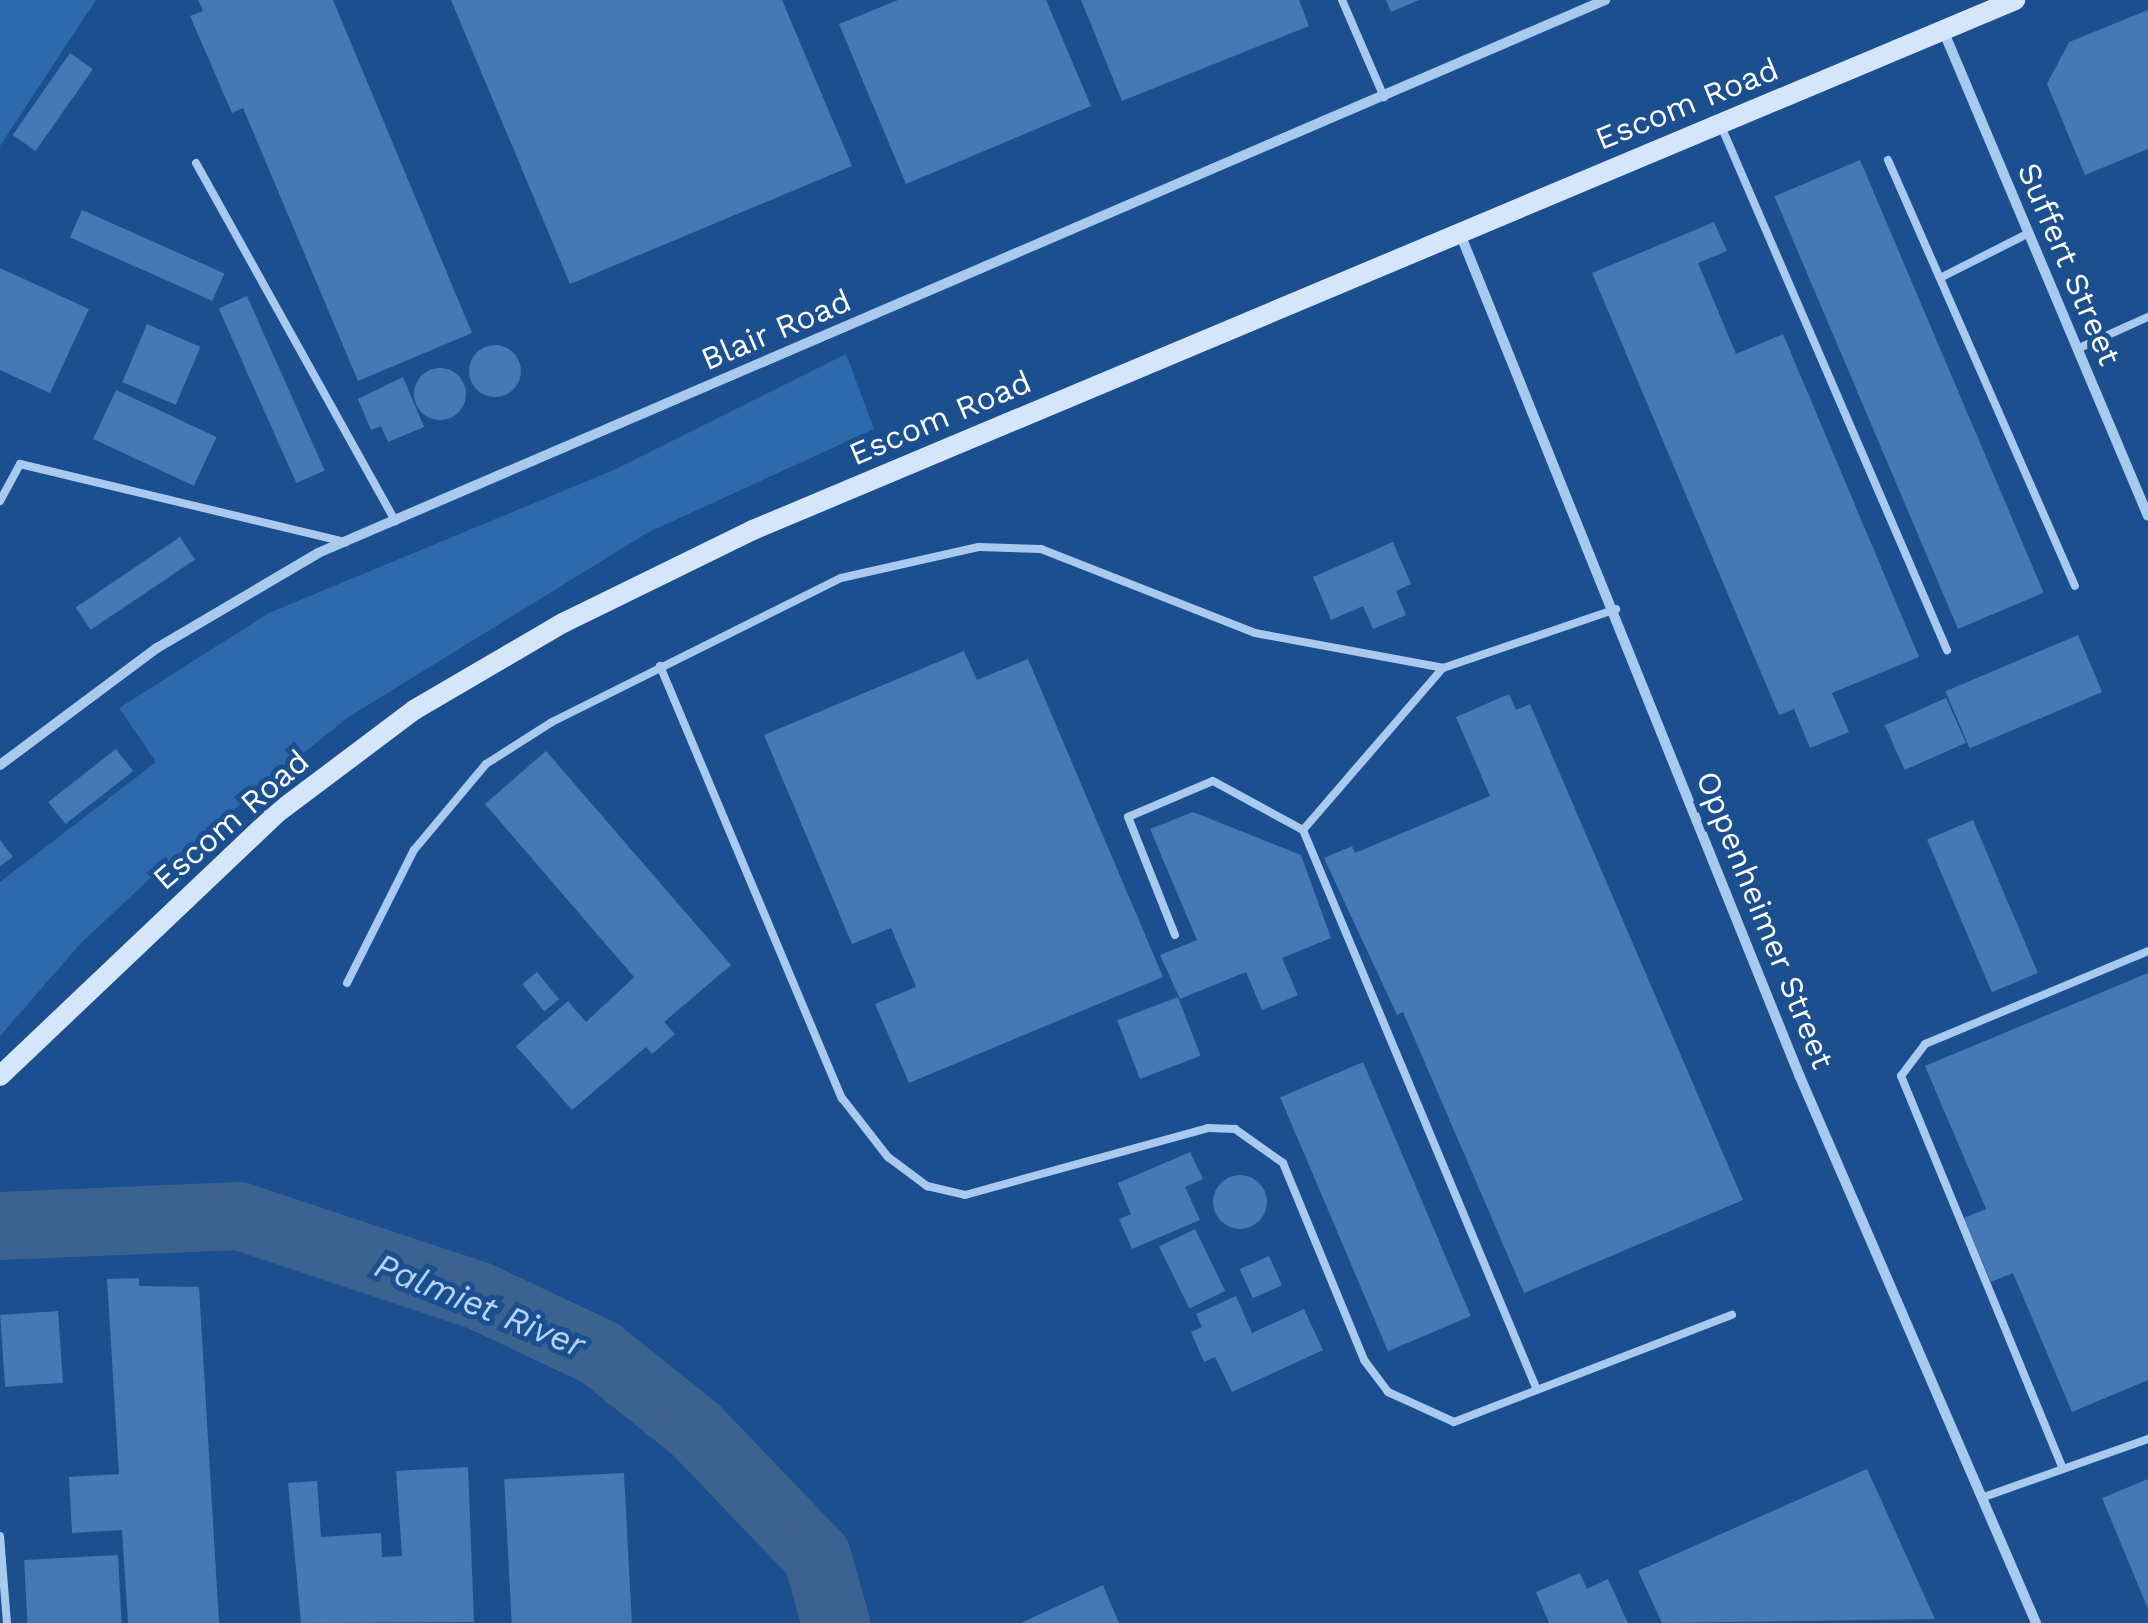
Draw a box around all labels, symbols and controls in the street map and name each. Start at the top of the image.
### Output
street label: Escom Road [1590,50,1784,158]
street label: Suffert Street [2009,157,2129,371]
street label: Blair Road [695,281,857,379]
street label: Escom Road [843,362,1037,474]
street label: Escom Road [145,742,317,898]
street label: Oppenheimer Street [1688,765,1842,1075]
water label: Palmiet River [369,1244,591,1366]

